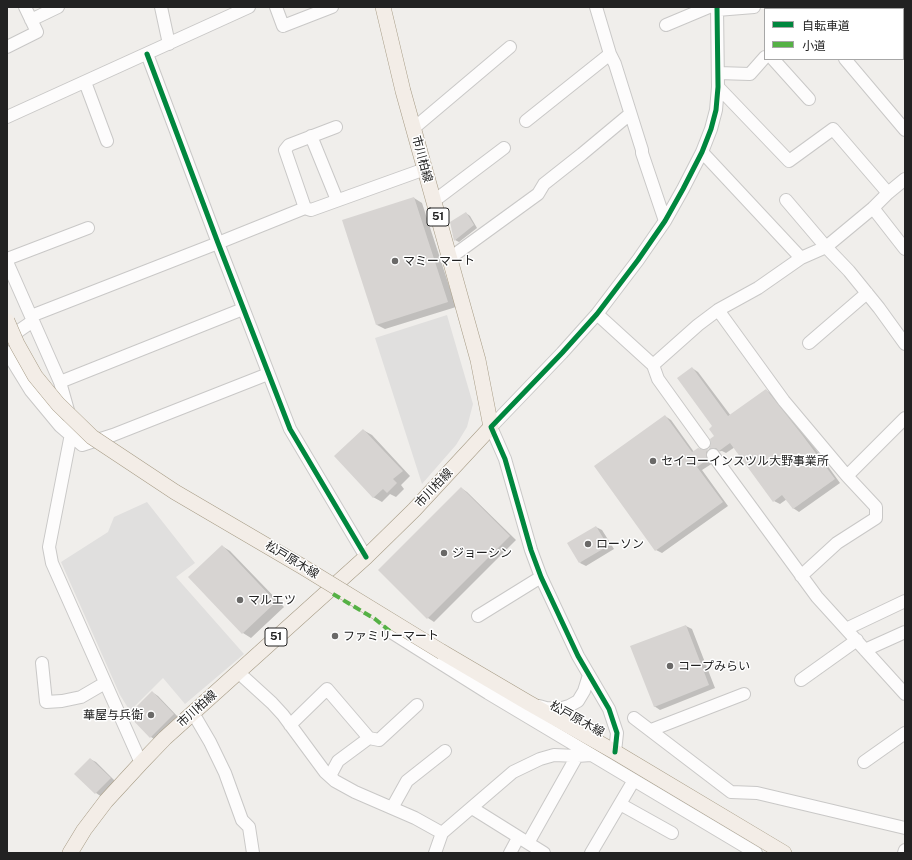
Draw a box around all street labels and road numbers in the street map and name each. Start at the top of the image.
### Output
street label: 市川柏線 [409,134,435,184]
road number: 51 [427,208,449,226]
street label: 市川柏線 [412,466,456,510]
street label: 松戸原木線 [263,538,321,582]
road number: 51 [265,628,287,646]
street label: 市川柏線 [174,688,220,730]
street label: 松戸原木線 [547,698,607,740]

